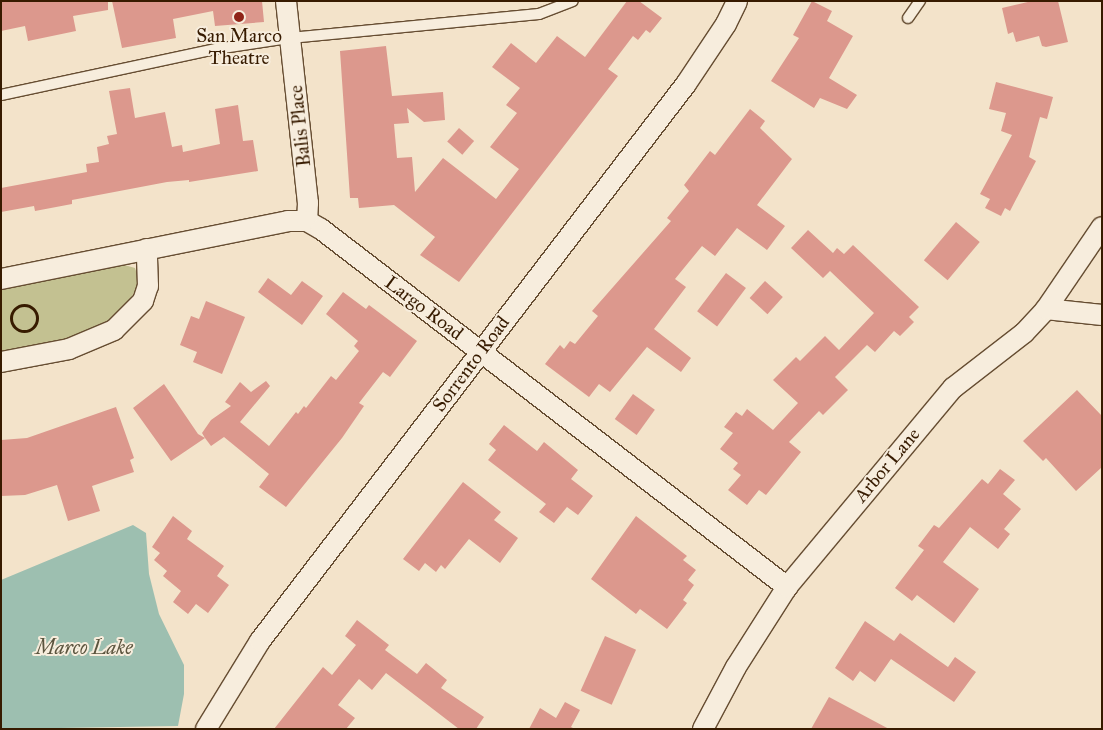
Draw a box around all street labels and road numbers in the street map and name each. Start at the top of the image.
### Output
street label: Balis Place [284,84,316,168]
street label: Largo Road [380,271,468,345]
street label: Sorrento Road [428,312,514,416]
street label: Arbor Lane [849,423,925,507]

